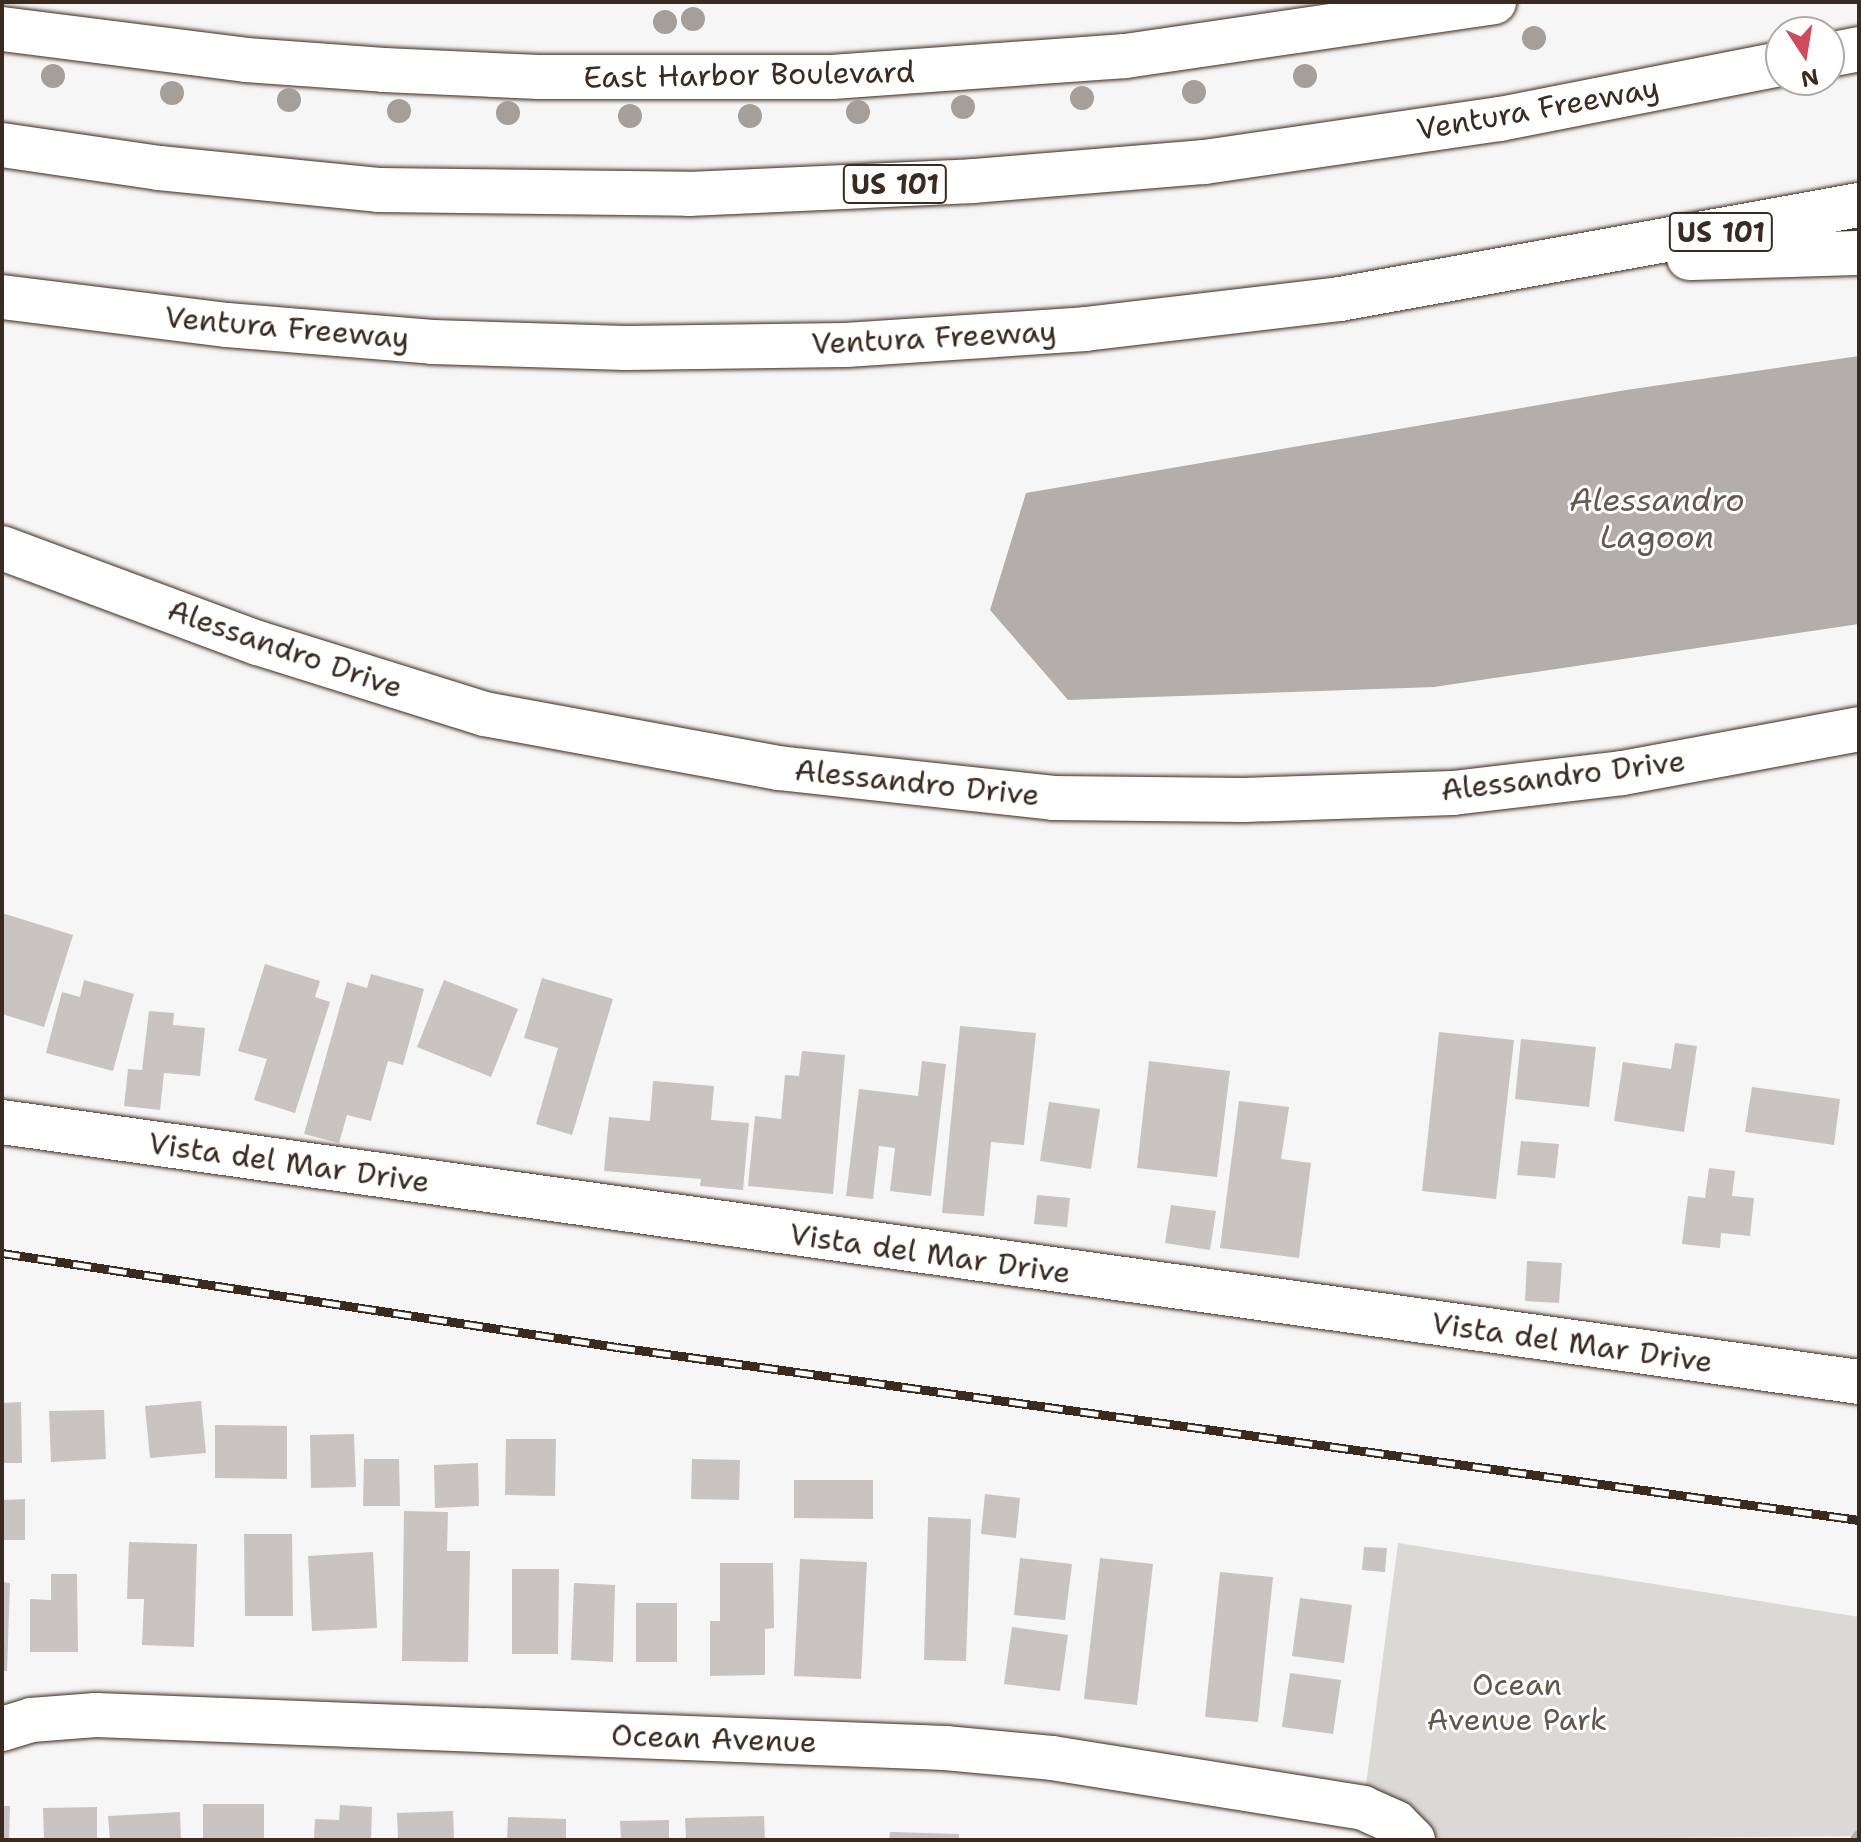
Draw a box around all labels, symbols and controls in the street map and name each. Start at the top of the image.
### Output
north arrow [1765,16,1845,96]
street label: East Harbor Boulevard [583,54,915,96]
text: N [1798,62,1821,94]
street label: Ventura Freeway [1414,70,1662,148]
road number: US 101 [841,160,949,208]
road number: US 101 [1667,208,1775,256]
street label: Ventura Freeway [163,299,411,357]
street label: Ventura Freeway [810,314,1058,362]
water label: Alessandro Lagoon [1569,482,1745,557]
street label: Alessandro Drive [163,592,407,706]
street label: Alessandro Drive [1439,743,1687,809]
street label: Alessandro Drive [793,752,1041,814]
street label: Vista del Mar Drive [146,1125,432,1201]
street label: Vista del Mar Drive [787,1216,1073,1292]
street label: Vista del Mar Drive [1429,1305,1715,1381]
park label: Ocean Avenue Park [1427,1667,1607,1738]
street label: Ocean Avenue [611,1717,817,1761]

